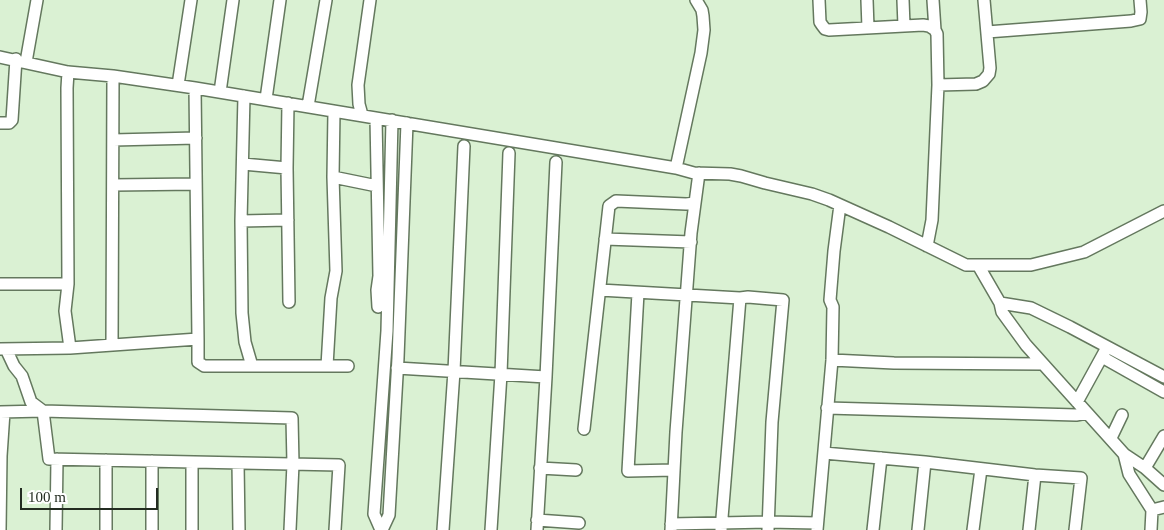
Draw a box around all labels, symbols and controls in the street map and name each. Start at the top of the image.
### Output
scale bar [22,478,160,510]
text: 100 m [28,489,66,505]

